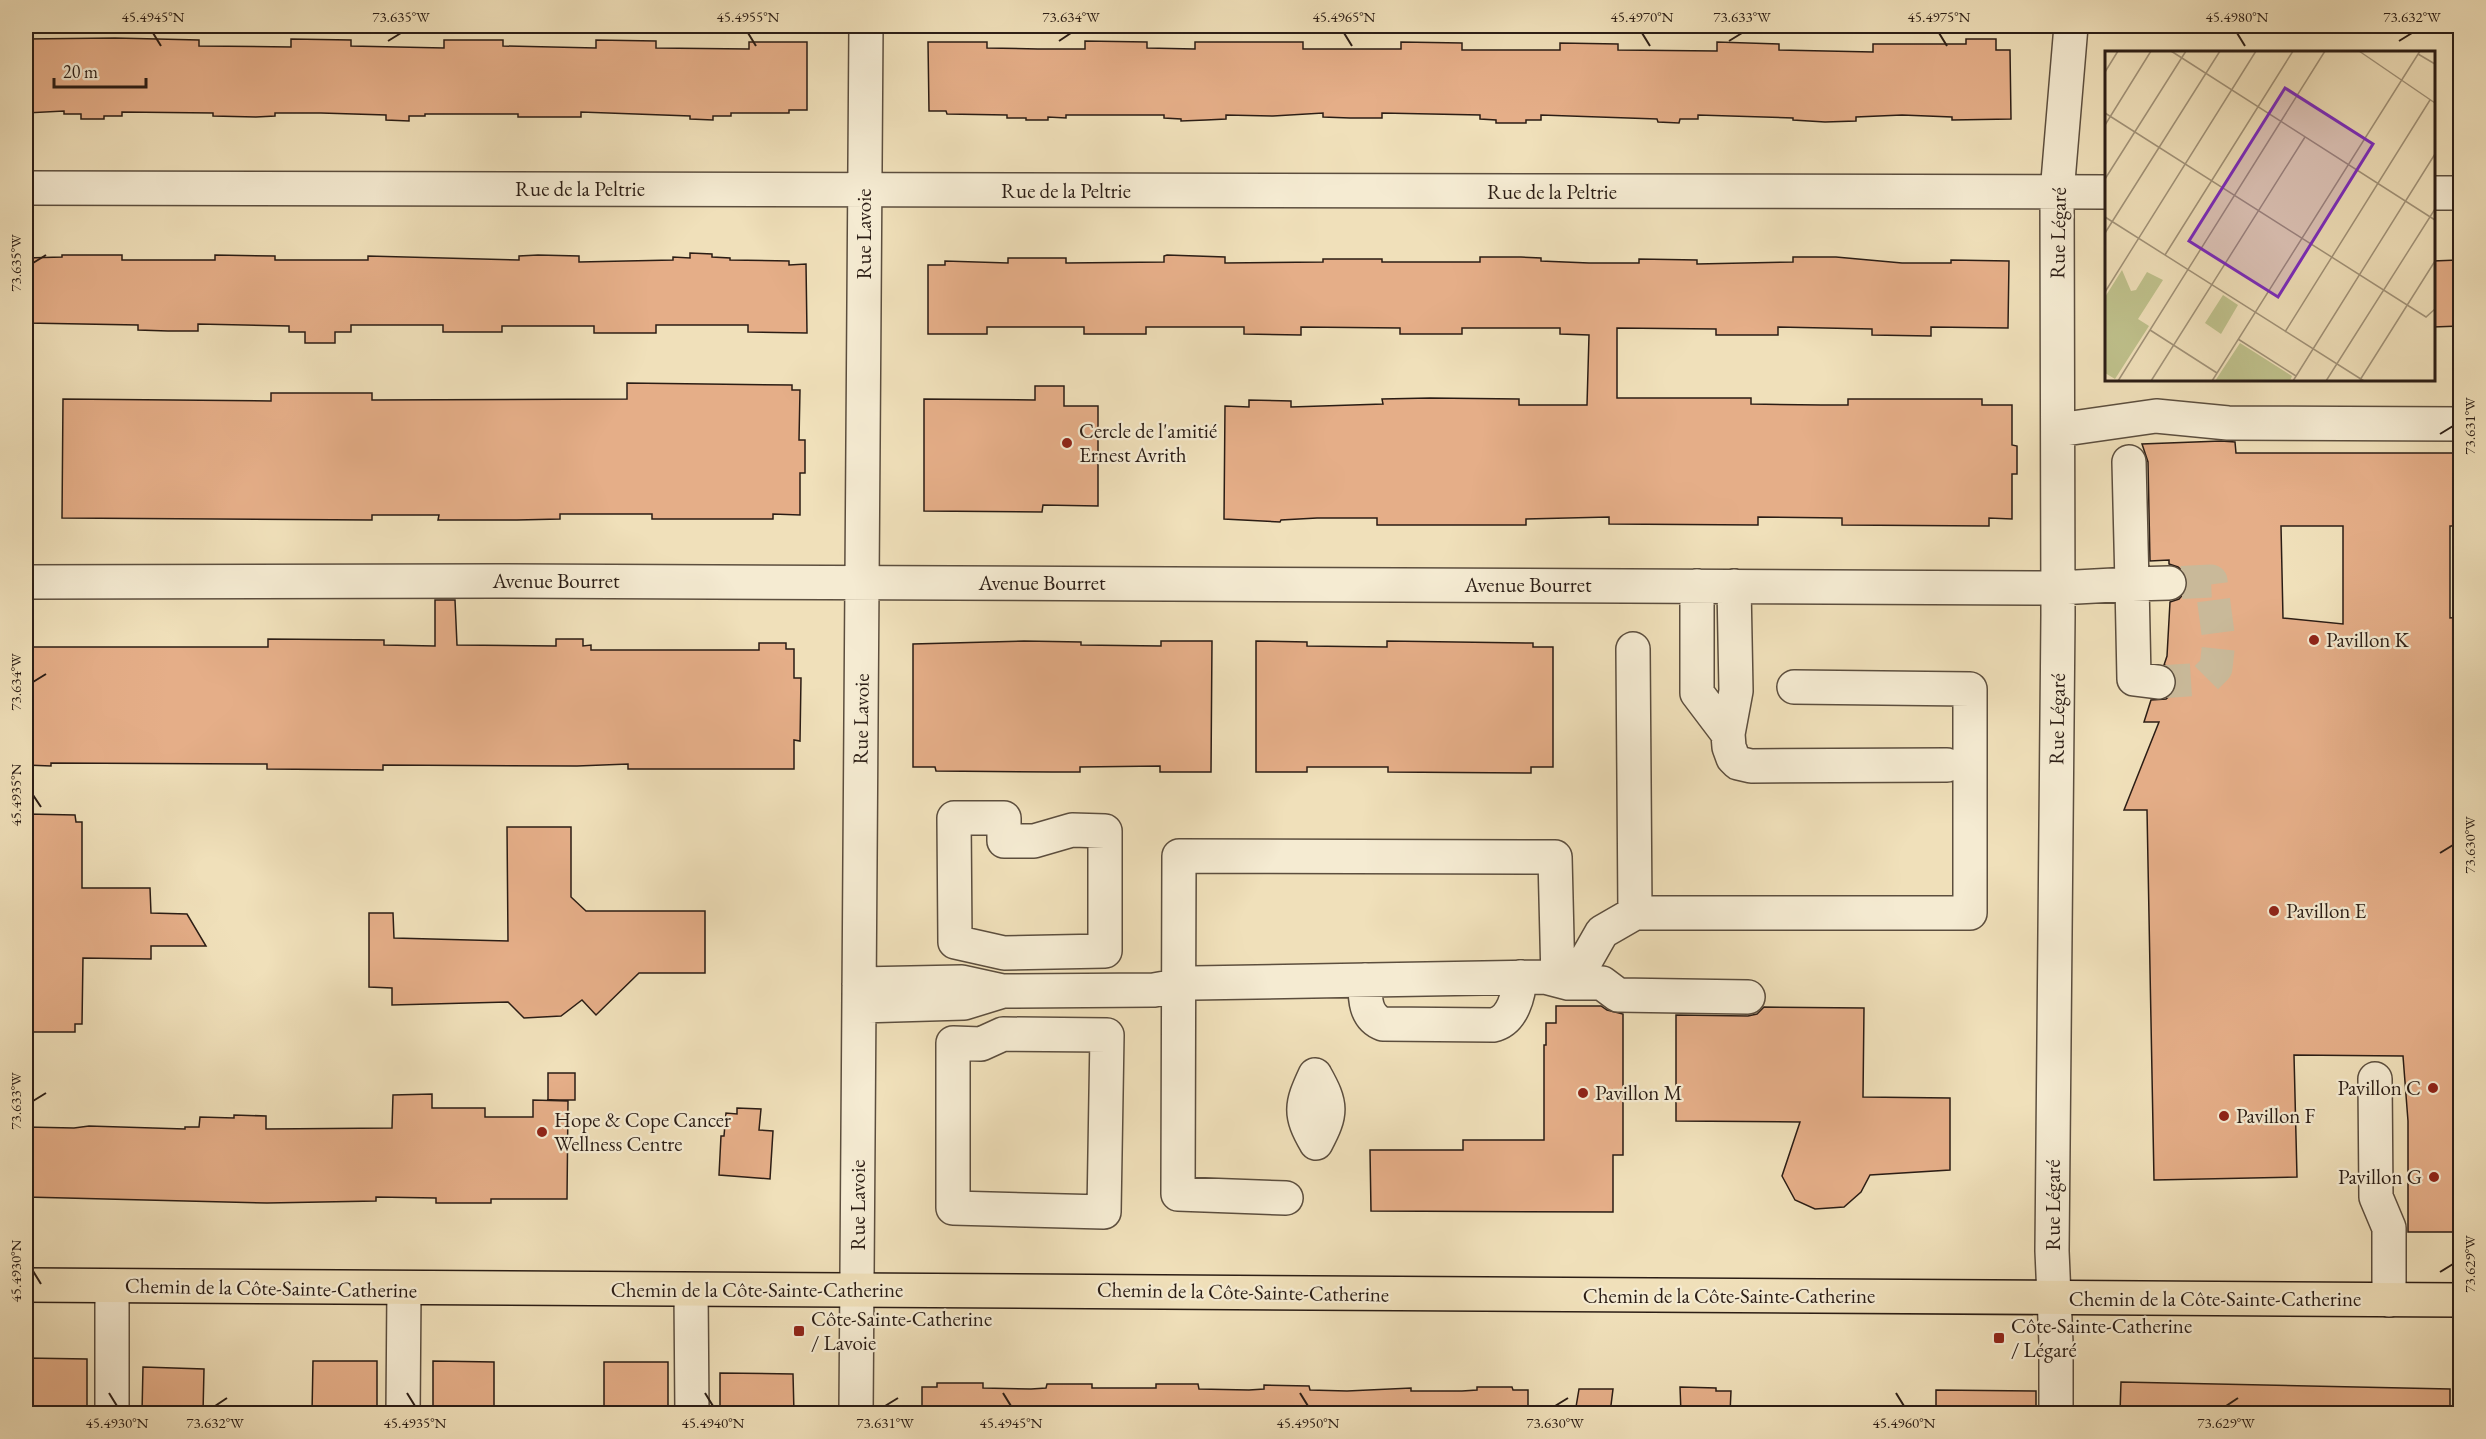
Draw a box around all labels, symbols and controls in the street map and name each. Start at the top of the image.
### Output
text: 45.4945°N [122,7,185,26]
text: 73.635°W [372,7,430,26]
text: 45.4955°N [717,7,780,26]
text: 73.634°W [1042,7,1100,26]
text: 45.4965°N [1313,7,1376,26]
text: 45.4970°N [1611,7,1674,26]
text: 73.633°W [1713,7,1771,26]
text: 45.4975°N [1908,7,1971,26]
text: 45.4980°N [2206,7,2269,26]
text: 73.632°W [2383,7,2441,26]
scale bar [54,51,146,89]
inset map [2105,51,2435,381]
text: 20 m [63,60,98,83]
street label: Rue de la Peltrie [515,175,645,202]
street label: Rue de la Peltrie [1001,177,1131,204]
street label: Rue de la Peltrie [1487,178,1617,205]
street label: Rue Légaré [2043,187,2072,279]
street label: Rue Lavoie [850,188,877,280]
text: 73.635°W [6,234,25,292]
text: 73.631°W [2460,397,2479,455]
place label: Cercle de l'amitié Ernest Avrith [1079,417,1217,468]
marker: Cercle de l'amitié Ernest Avrith [1060,436,1074,450]
street label: Avenue Bourret [491,567,620,594]
street label: Avenue Bourret [977,569,1106,596]
street label: Avenue Bourret [1463,571,1592,598]
place label: Pavillon K [2326,626,2410,653]
marker: Pavillon K [2307,633,2321,647]
text: 73.634°W [6,653,25,711]
street label: Rue Lavoie [846,673,875,765]
street label: Rue Légaré [2042,673,2071,765]
text: 45.4935°N [6,763,25,826]
text: 73.630°W [2460,816,2479,874]
place label: Pavillon E [2286,897,2367,924]
marker: Pavillon E [2267,904,2281,918]
text: 73.633°W [6,1072,25,1130]
place label: Pavillon C [2337,1074,2421,1101]
place label: Pavillon M [1595,1079,1683,1106]
marker: Pavillon C [2426,1081,2440,1095]
marker: Pavillon M [1576,1086,1590,1100]
place label: Pavillon F [2236,1102,2316,1129]
place label: Hope & Cope Cancer Wellness Centre [554,1106,731,1157]
marker: Pavillon F [2217,1109,2231,1123]
marker: Hope & Cope Cancer Wellness Centre [535,1125,549,1139]
street label: Rue Lavoie [844,1159,871,1251]
street label: Rue Légaré [2039,1159,2066,1251]
place label: Pavillon G [2338,1163,2422,1190]
marker: Pavillon G [2427,1170,2441,1184]
text: 73.629°W [2460,1235,2479,1293]
text: 45.4930°N [6,1239,25,1302]
street label: Chemin de la Côte-Sainte-Catherine [125,1271,417,1304]
street label: Chemin de la Côte-Sainte-Catherine [1097,1275,1389,1308]
street label: Chemin de la Côte-Sainte-Catherine [611,1276,903,1303]
street label: Chemin de la Côte-Sainte-Catherine [1583,1282,1875,1309]
street label: Chemin de la Côte-Sainte-Catherine [2069,1285,2361,1312]
place label: Côte-Sainte-Catherine / Lavoie [811,1305,992,1356]
place label: Côte-Sainte-Catherine / Légaré [2011,1312,2192,1363]
marker: Côte-Sainte-Catherine / Lavoie [792,1324,806,1338]
marker: Côte-Sainte-Catherine / Légaré [1992,1331,2006,1345]
text: 45.4930°N [86,1413,149,1432]
text: 73.632°W [186,1413,244,1432]
text: 45.4935°N [384,1413,447,1432]
text: 45.4940°N [682,1413,745,1432]
text: 73.631°W [856,1413,914,1432]
text: 45.4945°N [980,1413,1043,1432]
text: 45.4950°N [1277,1413,1340,1432]
text: 73.630°W [1526,1413,1584,1432]
text: 45.4960°N [1873,1413,1936,1432]
text: 73.629°W [2197,1413,2255,1432]

